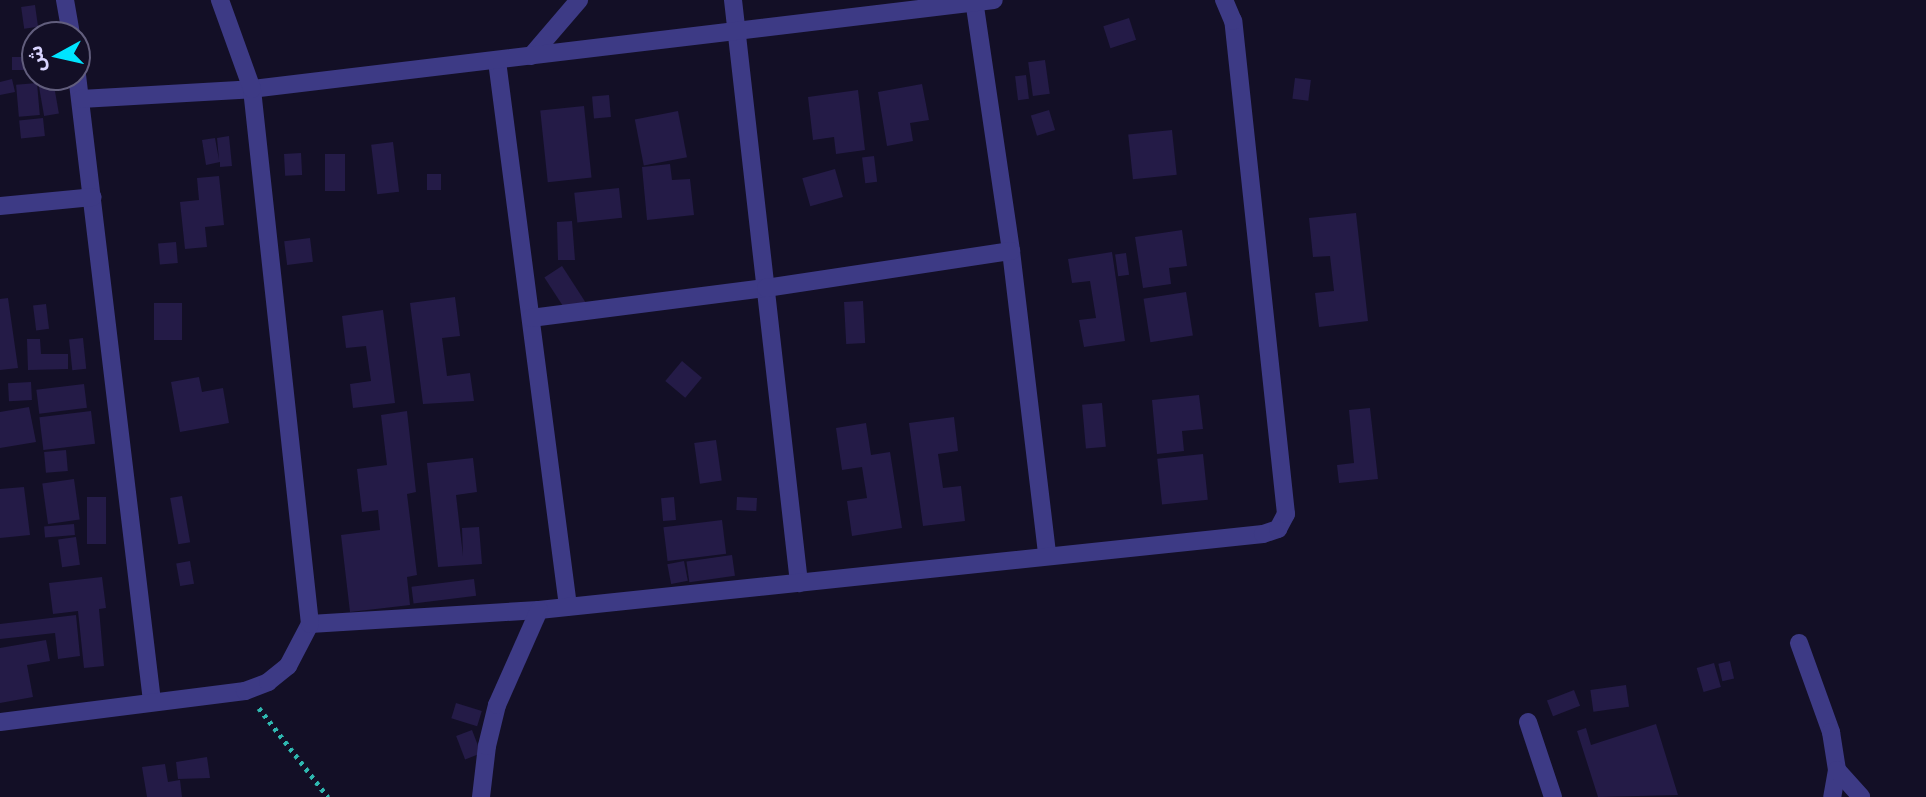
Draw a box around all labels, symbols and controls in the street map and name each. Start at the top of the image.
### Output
north arrow [21,21,91,91]
text: ش [23,44,50,73]

